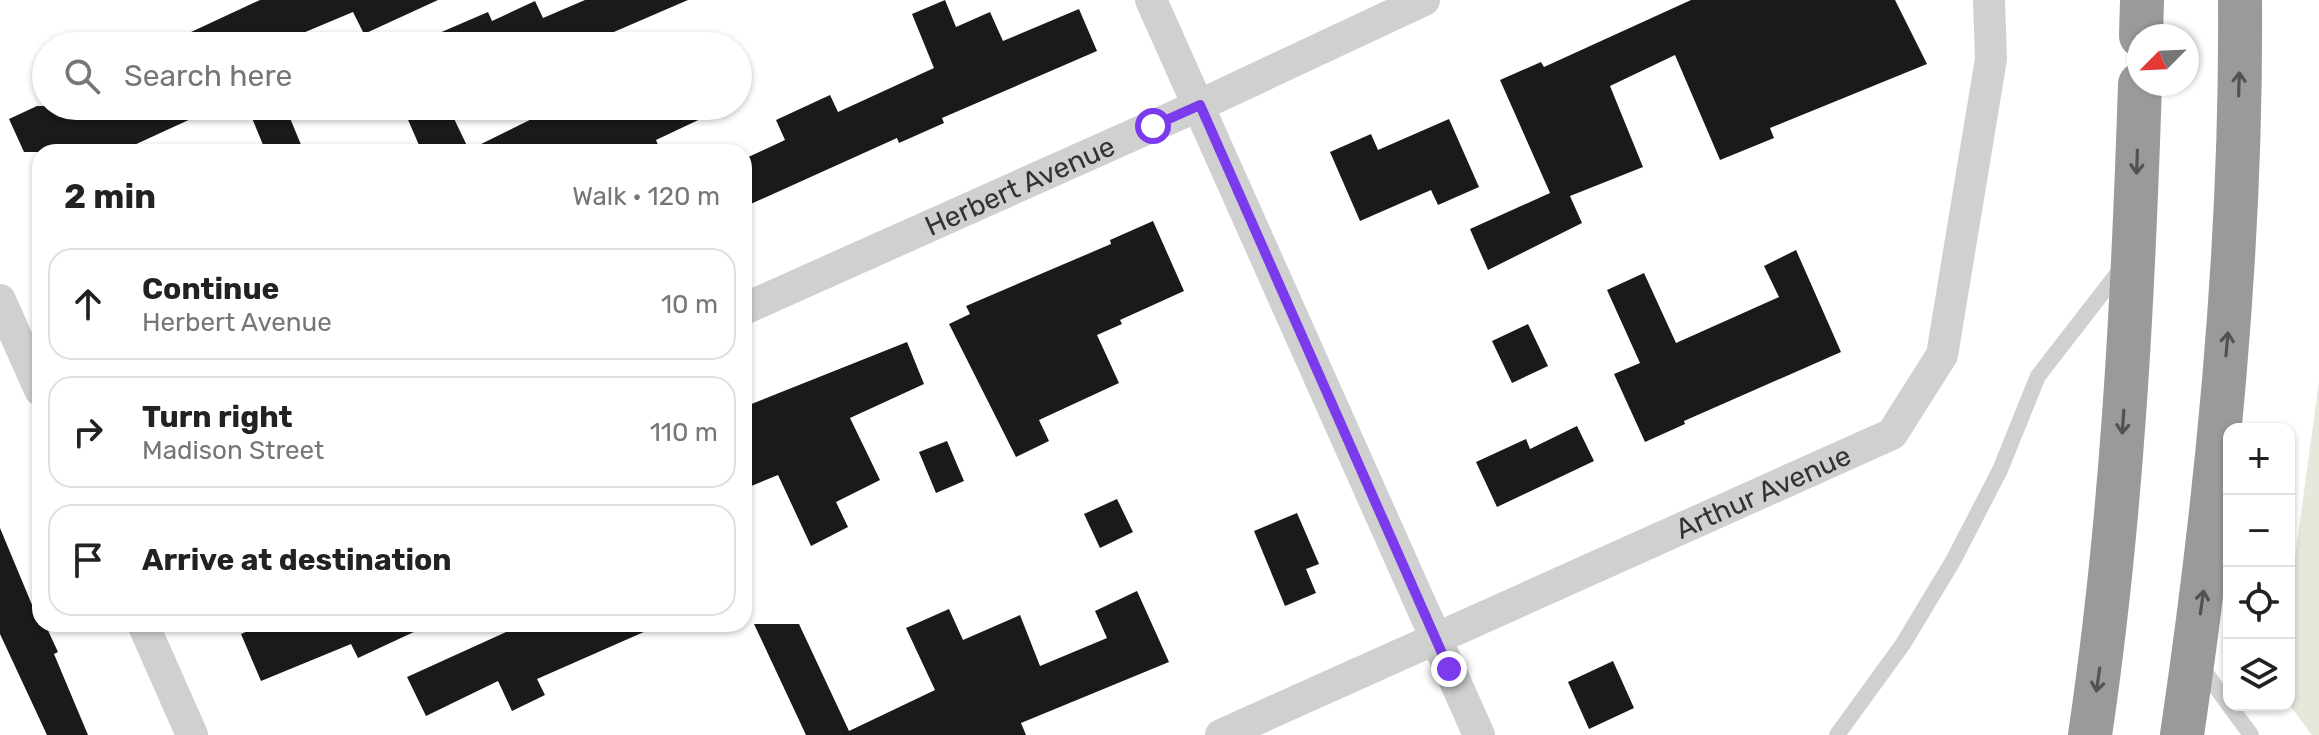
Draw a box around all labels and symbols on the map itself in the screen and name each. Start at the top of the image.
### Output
north arrow [2127,24,2199,96]
one-way arrow [2232,71,2247,98]
route start [1135,108,1171,144]
street label: Herbert Avenue [920,129,1120,243]
one-way arrow [2130,148,2145,175]
one-way arrow [2220,331,2235,358]
one-way arrow [2116,408,2131,435]
street label: Arthur Avenue [1670,439,1856,546]
one-way arrow [2195,590,2210,616]
route end [1431,651,1467,687]
one-way arrow [2090,667,2105,692]

